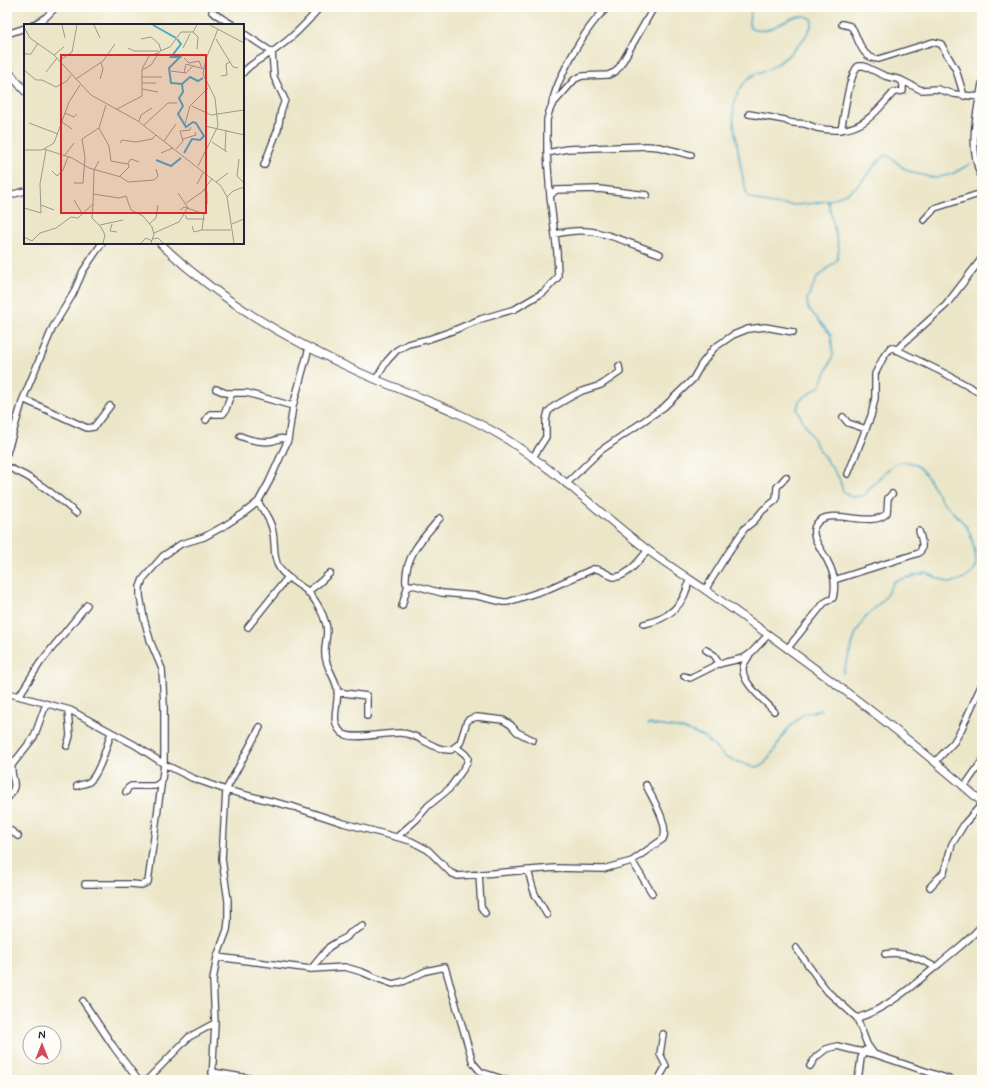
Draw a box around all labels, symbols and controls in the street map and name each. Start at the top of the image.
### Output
inset map [24,24,244,244]
north arrow [22,1025,62,1065]
text: N [38,1029,46,1043]

